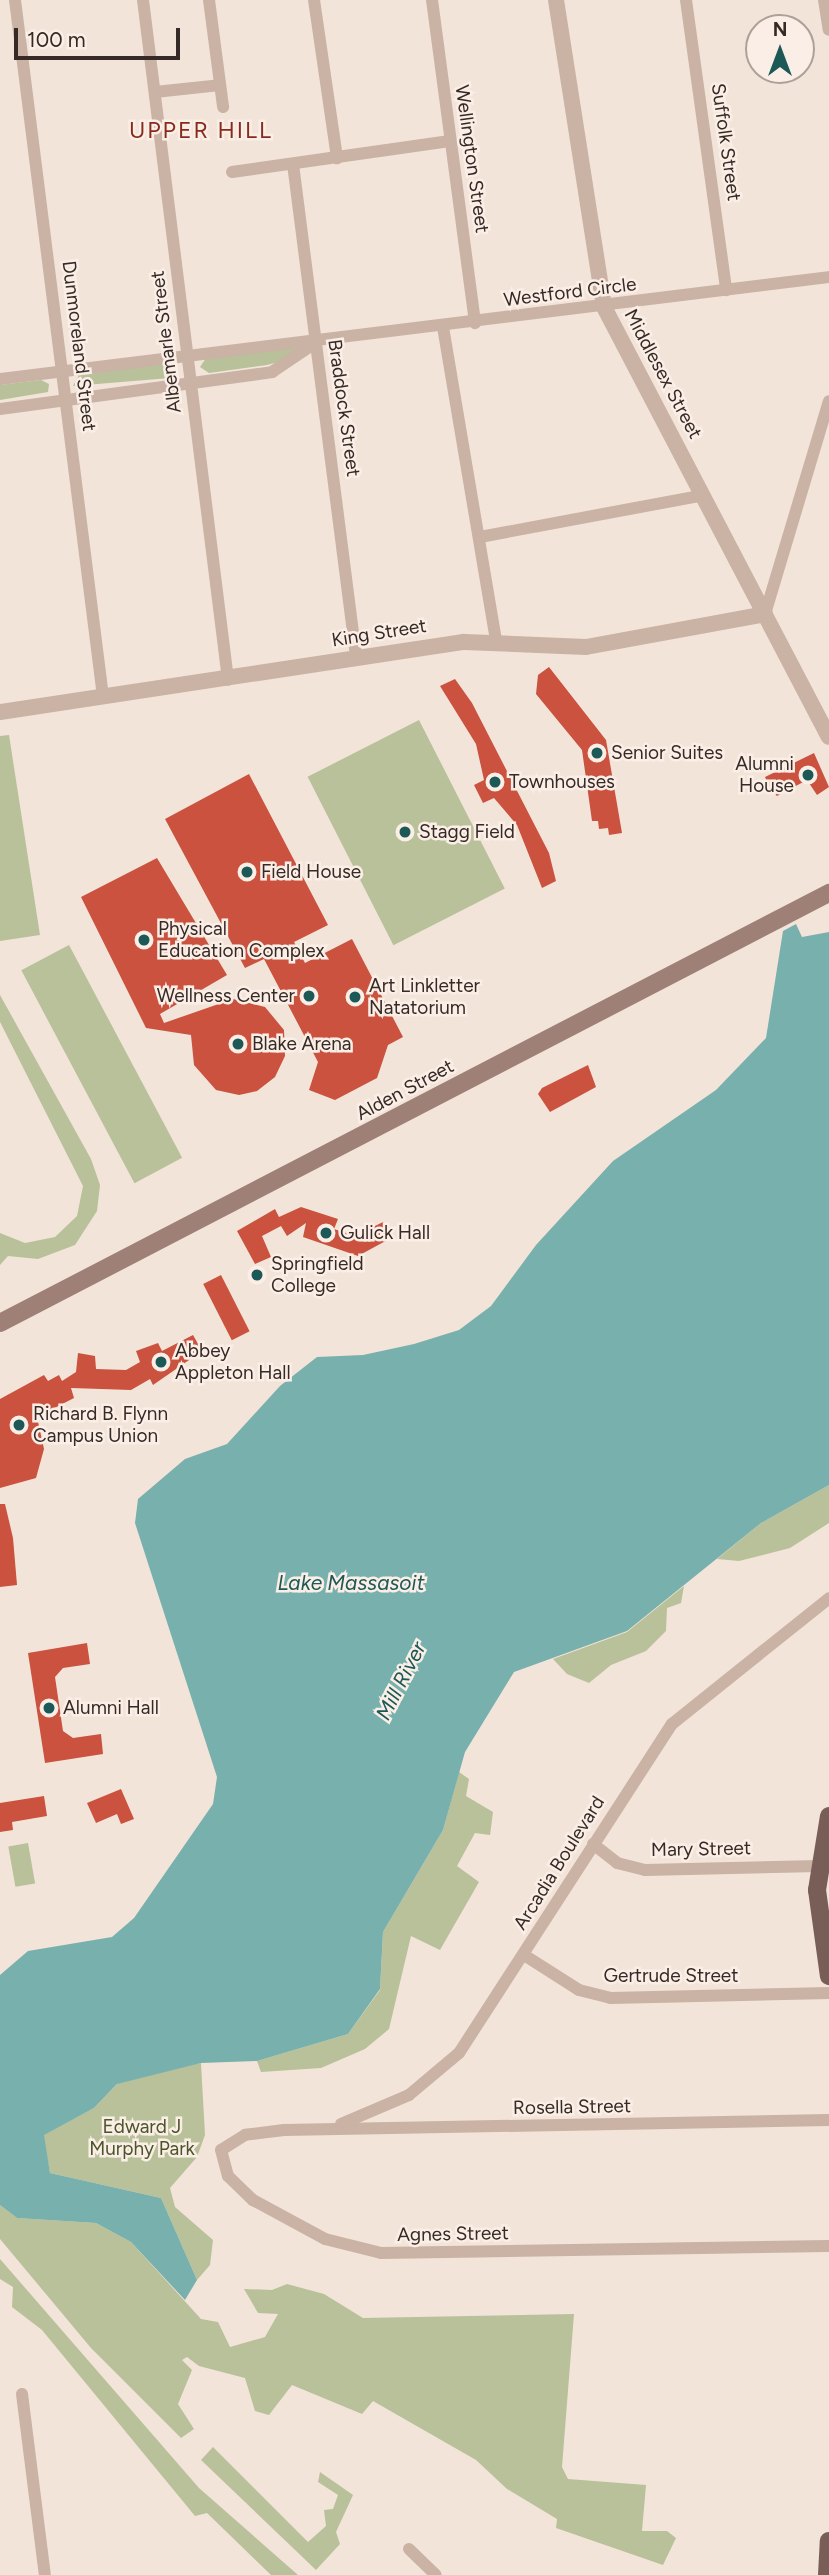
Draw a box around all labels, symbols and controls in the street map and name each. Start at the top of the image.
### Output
scale bar [18,14,184,58]
north arrow [745,14,815,84]
text: N [773,18,787,41]
text: 100 m [27,27,86,52]
street label: Suffolk Street [706,82,746,202]
street label: Wellington Street [450,84,494,234]
district label: UPPER HILL [130,116,272,144]
street label: Dunmoreland Street [57,259,101,433]
street label: Albemarle Street [146,270,186,414]
street label: Westford Circle [502,273,638,311]
street label: Middlesex Street [619,305,707,443]
street label: Braddock Street [323,338,365,478]
street label: King Street [330,614,428,652]
place label: Senior Suites [611,742,723,764]
marker: Senior Suites [589,745,605,761]
place label: Alumni House [735,753,794,797]
marker: Alumni House [800,767,816,783]
place label: Townhouses [509,771,615,793]
marker: Townhouses [487,774,503,790]
place label: Stagg Field [419,821,515,843]
marker: Stagg Field [397,824,413,840]
place label: Field House [261,861,361,883]
marker: Field House [239,864,255,880]
place label: Physical Education Complex [158,918,324,962]
marker: Physical Education Complex [136,932,152,948]
place label: Art Linkletter Natatorium [369,975,480,1019]
place label: Wellness Center [157,985,295,1007]
marker: Wellness Center [301,988,317,1004]
marker: Art Linkletter Natatorium [347,989,363,1005]
place label: Blake Arena [252,1033,352,1055]
marker: Blake Arena [230,1036,246,1052]
street label: Alden Street [352,1055,458,1125]
place label: Gulick Hall [340,1222,430,1244]
marker: Gulick Hall [318,1225,334,1241]
place label: Springfield College [271,1253,364,1297]
marker: Springfield College [249,1267,265,1283]
place label: Abbey Appleton Hall [175,1340,291,1384]
marker: Abbey Appleton Hall [153,1354,169,1370]
place label: Richard B. Flynn Campus Union [33,1403,168,1447]
marker: Richard B. Flynn Campus Union [11,1417,27,1433]
water label: Lake Massasoit [277,1570,425,1596]
water label: Mill River [371,1638,431,1724]
place label: Alumni Hall [63,1697,159,1719]
marker: Alumni Hall [41,1700,57,1716]
street label: Arcadia Boulevard [509,1792,609,1934]
street label: Mary Street [651,1837,751,1861]
street label: Gertrude Street [604,1965,738,1987]
street label: Rosella Street [513,2095,631,2119]
park label: Edward J Murphy Park [89,2116,195,2160]
street label: Agnes Street [397,2222,509,2246]

